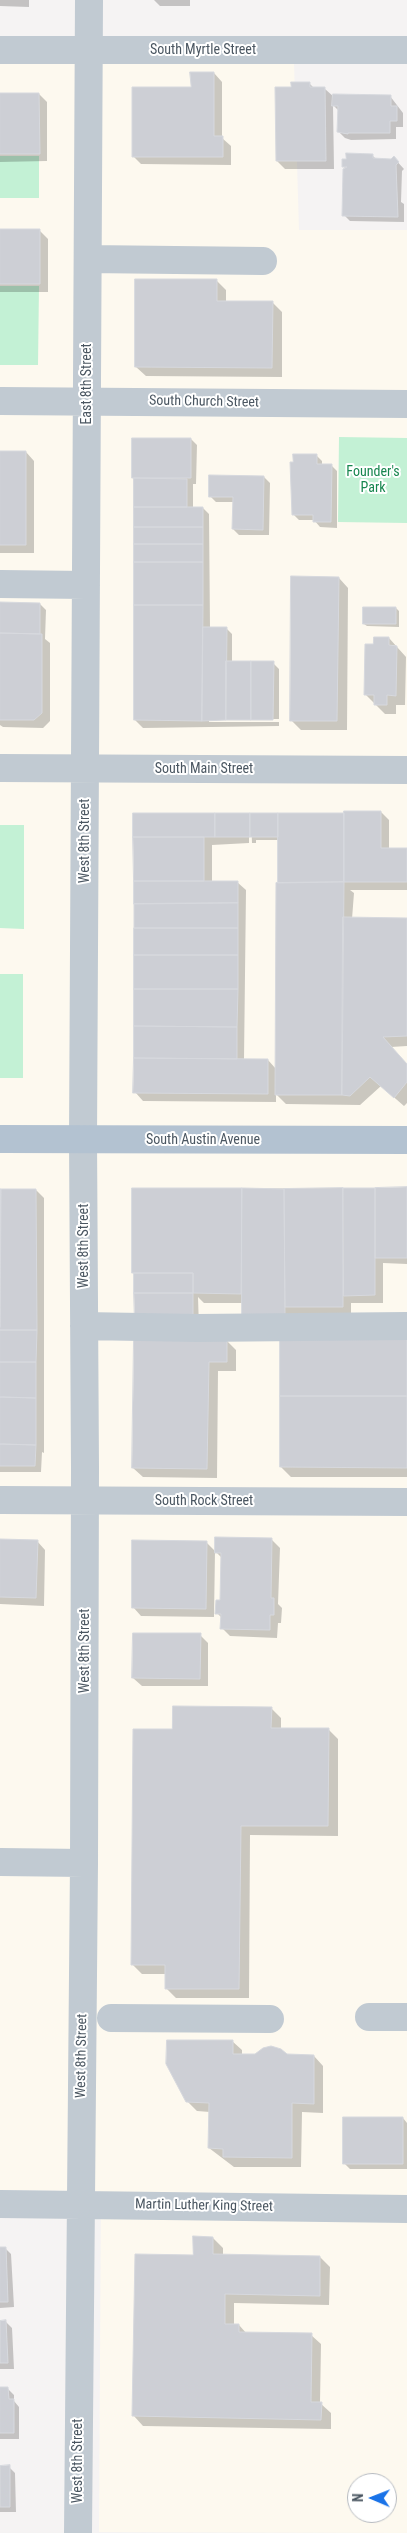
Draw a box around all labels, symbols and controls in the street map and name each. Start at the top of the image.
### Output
street label: South Myrtle Street [150,42,256,58]
street label: East 8th Street [79,343,95,425]
street label: South Church Street [149,393,259,411]
park label: Founder's Park [346,464,400,497]
street label: South Main Street [155,761,253,777]
street label: West 8th Street [77,799,93,883]
street label: South Austin Avenue [146,1132,260,1148]
street label: West 8th Street [76,1204,92,1288]
street label: South Rock Street [155,1493,253,1509]
street label: West 8th Street [77,1609,93,1693]
street label: West 8th Street [73,2014,91,2098]
street label: Martin Luther King Street [135,2196,273,2216]
street label: West 8th Street [70,2419,86,2503]
north arrow [347,2473,397,2523]
text: N [350,2493,366,2502]

